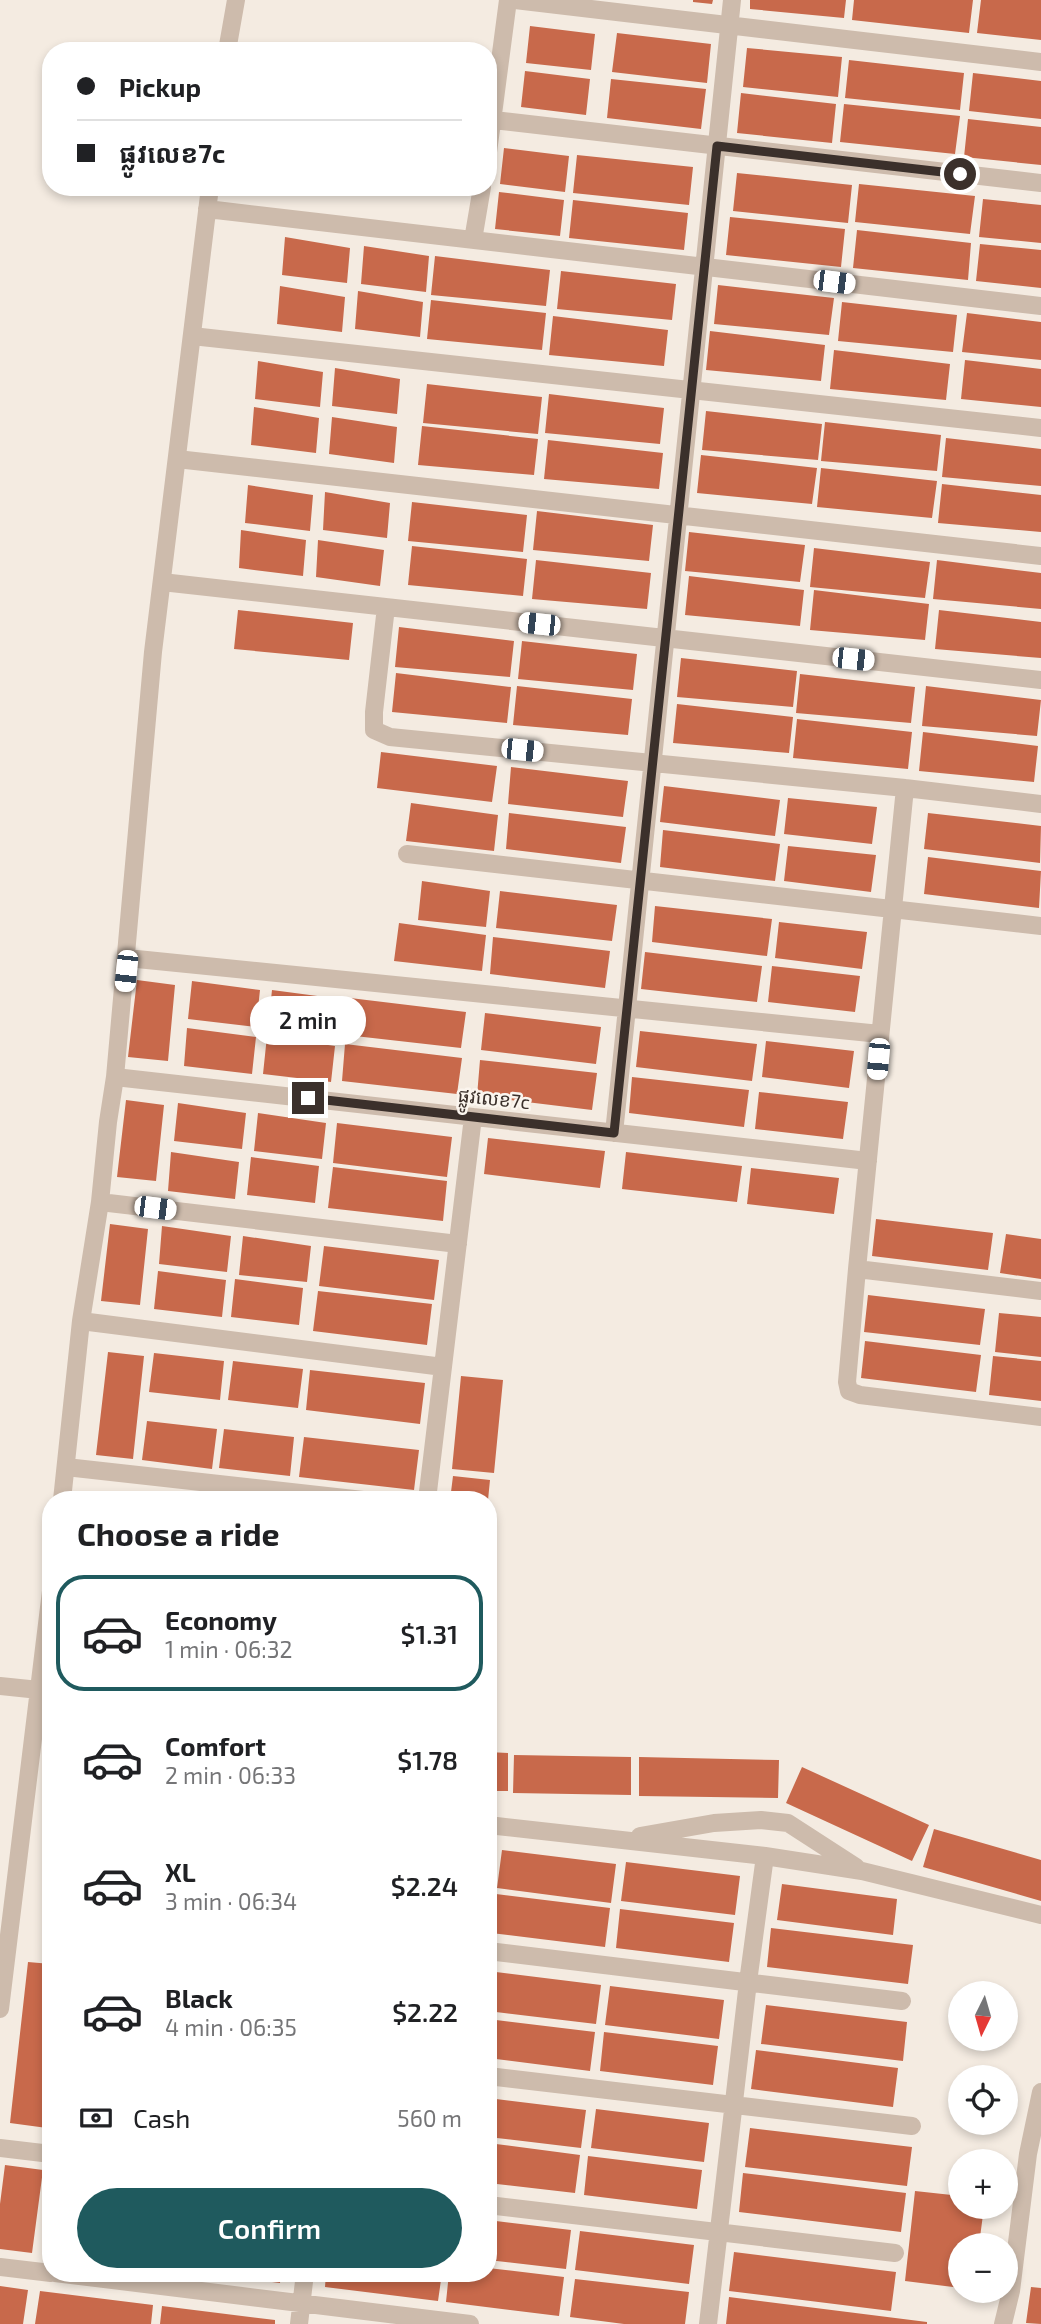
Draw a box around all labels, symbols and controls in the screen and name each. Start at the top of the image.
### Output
text: Pickup [119,71,201,102]
text: ផ្លូវលេខ7c [119,137,225,168]
route start [944,158,976,190]
car [812,269,857,295]
car [518,611,561,637]
car [832,646,875,672]
car [501,737,544,763]
car [114,949,139,993]
callout: 2 min [250,996,366,1046]
text: 2 min [279,1006,337,1034]
car [866,1037,891,1081]
route end [292,1082,324,1114]
street label: ផ្លូវលេខ7c [456,1083,531,1120]
car [133,1195,178,1221]
text: Choose a ride [77,1514,280,1552]
icon: car [81,1602,144,1665]
text: Economy [165,1604,277,1635]
text: $1.31 [401,1618,458,1649]
text: 1 min · 06:32 [165,1635,292,1663]
icon: car [81,1728,144,1791]
text: Comfort [165,1730,266,1761]
text: $1.78 [397,1744,458,1775]
text: 2 min · 06:33 [165,1761,296,1789]
icon: car [81,1854,144,1917]
text: XL [165,1856,196,1887]
text: $2.24 [391,1870,458,1901]
text: 3 min · 06:34 [165,1887,297,1915]
icon: car [81,1980,144,2043]
north arrow [948,1981,1018,2051]
map controls [948,1981,1018,2303]
text: Black [165,1982,233,2013]
text: $2.22 [392,1996,458,2027]
text: 4 min · 06:35 [165,2013,297,2041]
button: locate [948,2065,1018,2135]
icon: cash [77,2099,115,2137]
text: Cash [133,2102,190,2133]
text: 560 m [397,2104,462,2132]
button: + [948,2149,1018,2219]
button: Confirm [77,2188,462,2268]
button: − [948,2233,1018,2303]

